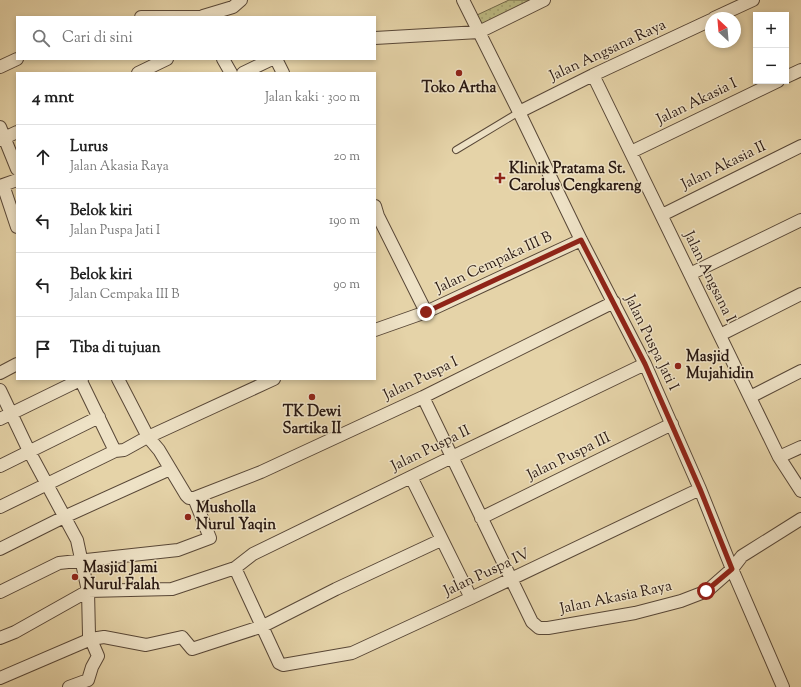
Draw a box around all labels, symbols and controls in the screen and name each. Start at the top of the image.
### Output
north arrow [705,12,741,48]
map controls [753,12,789,84]
button: + [753,12,789,48]
street label: Jalan Angsana Raya [545,15,670,88]
search box [16,16,376,60]
icon: search [30,27,52,49]
text: Cari di sini [62,28,133,49]
button: − [753,48,789,84]
marker: Toko Artha [454,68,464,78]
street label: Jalan Akasia I [652,73,741,131]
place label: Toko Artha [421,78,497,99]
text: 4 mnt [32,86,74,110]
text: Jalan kaki · 300 m [265,89,360,107]
street label: Jalan Akasia II [677,136,770,196]
text: Lurus [70,137,108,158]
icon: ahead [32,146,54,168]
text: 20 m [334,148,360,166]
text: Jalan Akasia Raya [70,158,169,176]
place label: Klinik Pratama St. Carolus Cengkareng [509,159,642,197]
marker: Klinik Pratama St. Carolus Cengkareng [494,172,506,184]
text: Belok kiri [70,201,132,222]
icon: left [32,210,54,232]
text: 190 m [329,212,360,230]
text: Jalan Puspa Jati I [70,222,160,240]
street label: Jalan Cempaka III B [431,227,556,300]
street label: Jalan Angsana I [677,227,740,326]
text: Belok kiri [70,265,132,286]
icon: left [32,274,54,296]
text: 90 m [333,276,360,294]
text: Jalan Cempaka III B [70,286,179,304]
street label: Jalan Puspa Jati I [618,291,683,395]
route end [417,303,435,321]
icon: arrive [32,338,54,360]
text: Tiba di tujuan [70,338,161,359]
place label: Masjid Mujahidin [686,347,754,385]
street label: Jalan Puspa I [379,352,462,407]
marker: Masjid Mujahidin [673,361,683,371]
marker: TK Dewi Sartika II [307,392,317,402]
place label: TK Dewi Sartika II [283,402,342,440]
street label: Jalan Puspa II [387,421,474,478]
street label: Jalan Puspa III [523,428,614,487]
place label: Musholla Nurul Yaqin [196,498,276,536]
marker: Musholla Nurul Yaqin [183,512,193,522]
street label: Jalan Puspa IV [440,544,533,603]
place label: Masjid Jami Nurul Falah [83,558,160,596]
marker: Masjid Jami Nurul Falah [70,572,80,582]
street label: Jalan Akasia Raya [557,576,674,620]
route start [697,582,715,600]

